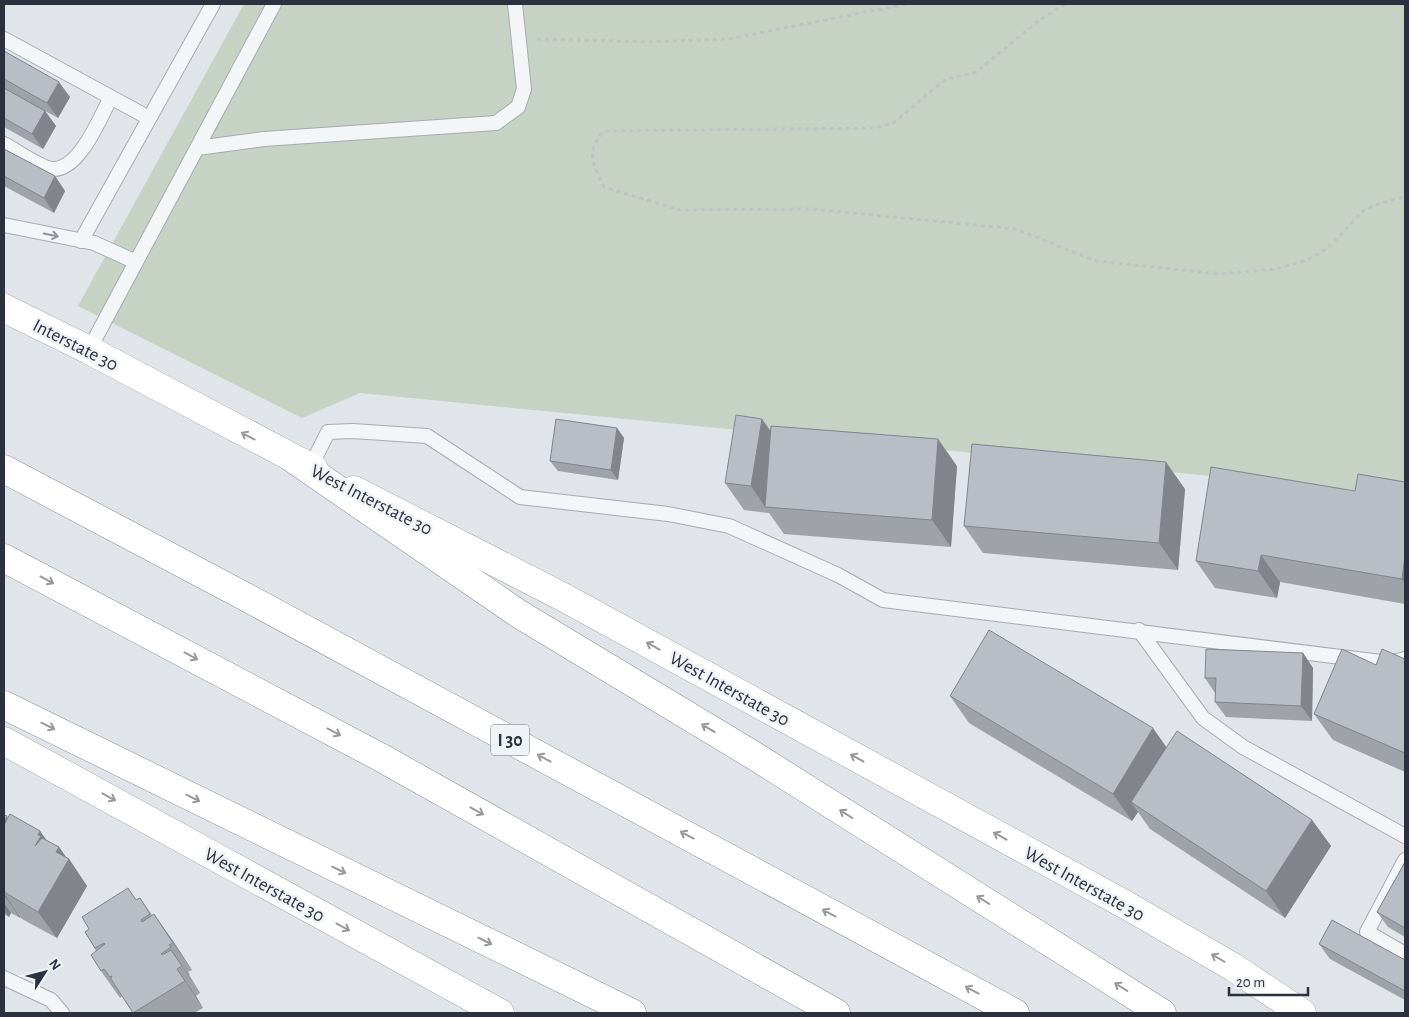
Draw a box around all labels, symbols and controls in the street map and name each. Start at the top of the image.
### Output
one-way arrow [43,231,59,240]
street label: Interstate 30 [30,316,121,375]
one-way arrow [241,431,256,440]
street label: West Interstate 30 [307,461,435,539]
one-way arrow [39,576,54,585]
one-way arrow [646,641,661,650]
street label: West Interstate 30 [666,649,792,730]
one-way arrow [183,652,198,661]
one-way arrow [40,722,55,732]
one-way arrow [701,722,715,732]
road number: I 30 [491,724,529,756]
one-way arrow [327,727,342,737]
one-way arrow [850,752,865,762]
one-way arrow [536,753,551,763]
one-way arrow [101,793,115,803]
one-way arrow [186,793,201,803]
one-way arrow [469,806,484,816]
one-way arrow [839,808,853,818]
one-way arrow [680,830,694,840]
one-way arrow [993,830,1007,840]
street label: West Interstate 30 [1021,844,1147,925]
street label: West Interstate 30 [201,845,327,926]
one-way arrow [331,865,346,875]
one-way arrow [977,895,991,905]
one-way arrow [822,908,837,918]
one-way arrow [335,922,350,932]
one-way arrow [477,937,492,946]
north arrow [20,947,70,997]
one-way arrow [1210,953,1225,963]
text: N [46,957,63,973]
scale bar [1229,964,1308,996]
text: 20 m [1236,975,1265,990]
one-way arrow [1114,982,1128,992]
one-way arrow [965,985,980,995]

